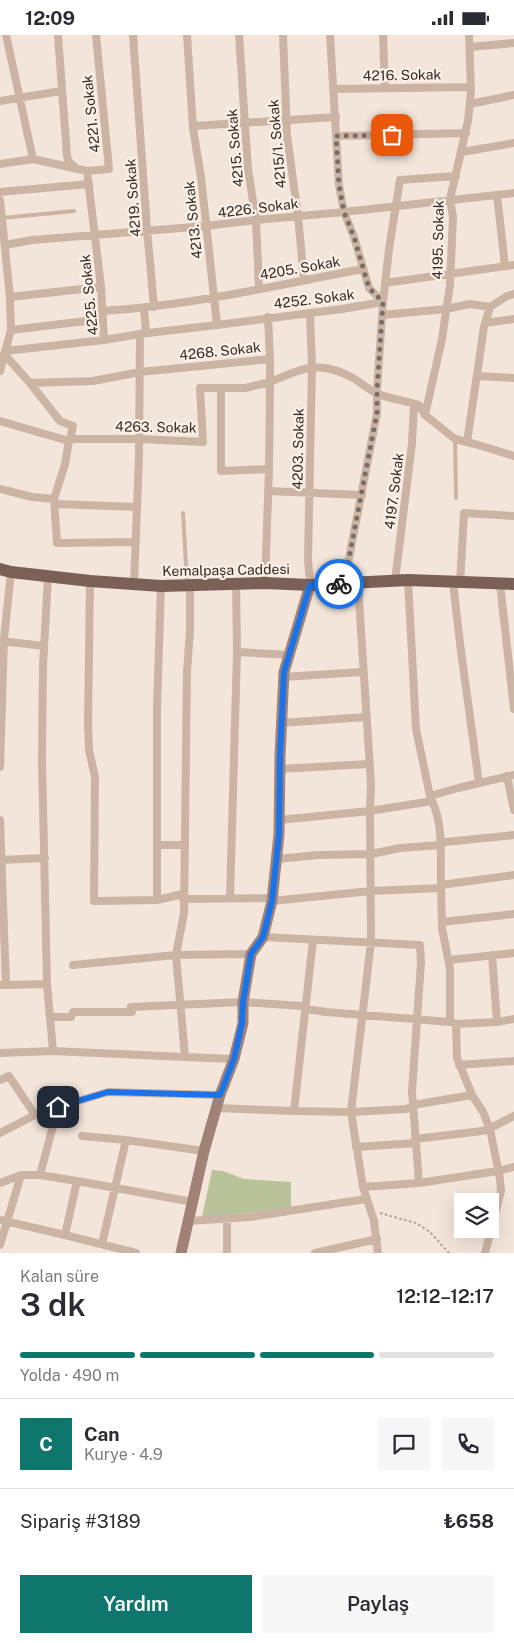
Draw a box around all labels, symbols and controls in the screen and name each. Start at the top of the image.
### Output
text: 12:09 [25,7,75,29]
street label: 4216. Sokak [363,66,442,84]
street label: 4221. Sokak [79,74,103,154]
street label: 4215/1. Sokak [265,99,289,189]
street label: 4215. Sokak [224,108,246,188]
pin [371,114,413,156]
icon: bag [378,121,406,149]
street label: 4219. Sokak [122,158,144,238]
street label: 4213. Sokak [181,180,205,260]
street label: 4226. Sokak [217,195,299,221]
street label: 4195. Sokak [429,200,447,280]
street label: 4205. Sokak [258,253,342,283]
street label: 4225. Sokak [77,254,101,336]
street label: 4252. Sokak [273,286,356,312]
street label: 4268. Sokak [178,339,262,363]
street label: 4203. Sokak [289,408,307,490]
street label: 4263. Sokak [115,418,197,436]
street label: 4197. Sokak [381,452,407,530]
courier [314,559,364,609]
street label: Kemalpaşa Caddesi [162,561,290,579]
icon: bike [325,570,353,598]
pin [37,1086,79,1128]
icon: home [44,1093,72,1121]
map controls [454,1193,499,1238]
button: layers [454,1193,499,1238]
text: Kalan süre [20,1267,99,1286]
text: 12:12–12:17 [396,1285,494,1307]
text: 3 dk [20,1286,86,1323]
text: Yolda · 490 m [20,1366,119,1385]
button: chat [378,1418,430,1470]
button: phone [442,1418,494,1470]
text: Can [84,1423,119,1445]
text: C [39,1433,53,1455]
text: Kurye · 4.9 [84,1445,163,1464]
text: Sipariş #3189 [20,1510,141,1532]
text: ₺658 [443,1510,494,1532]
button: Yardım [20,1575,252,1633]
button: Paylaş [262,1575,494,1633]

